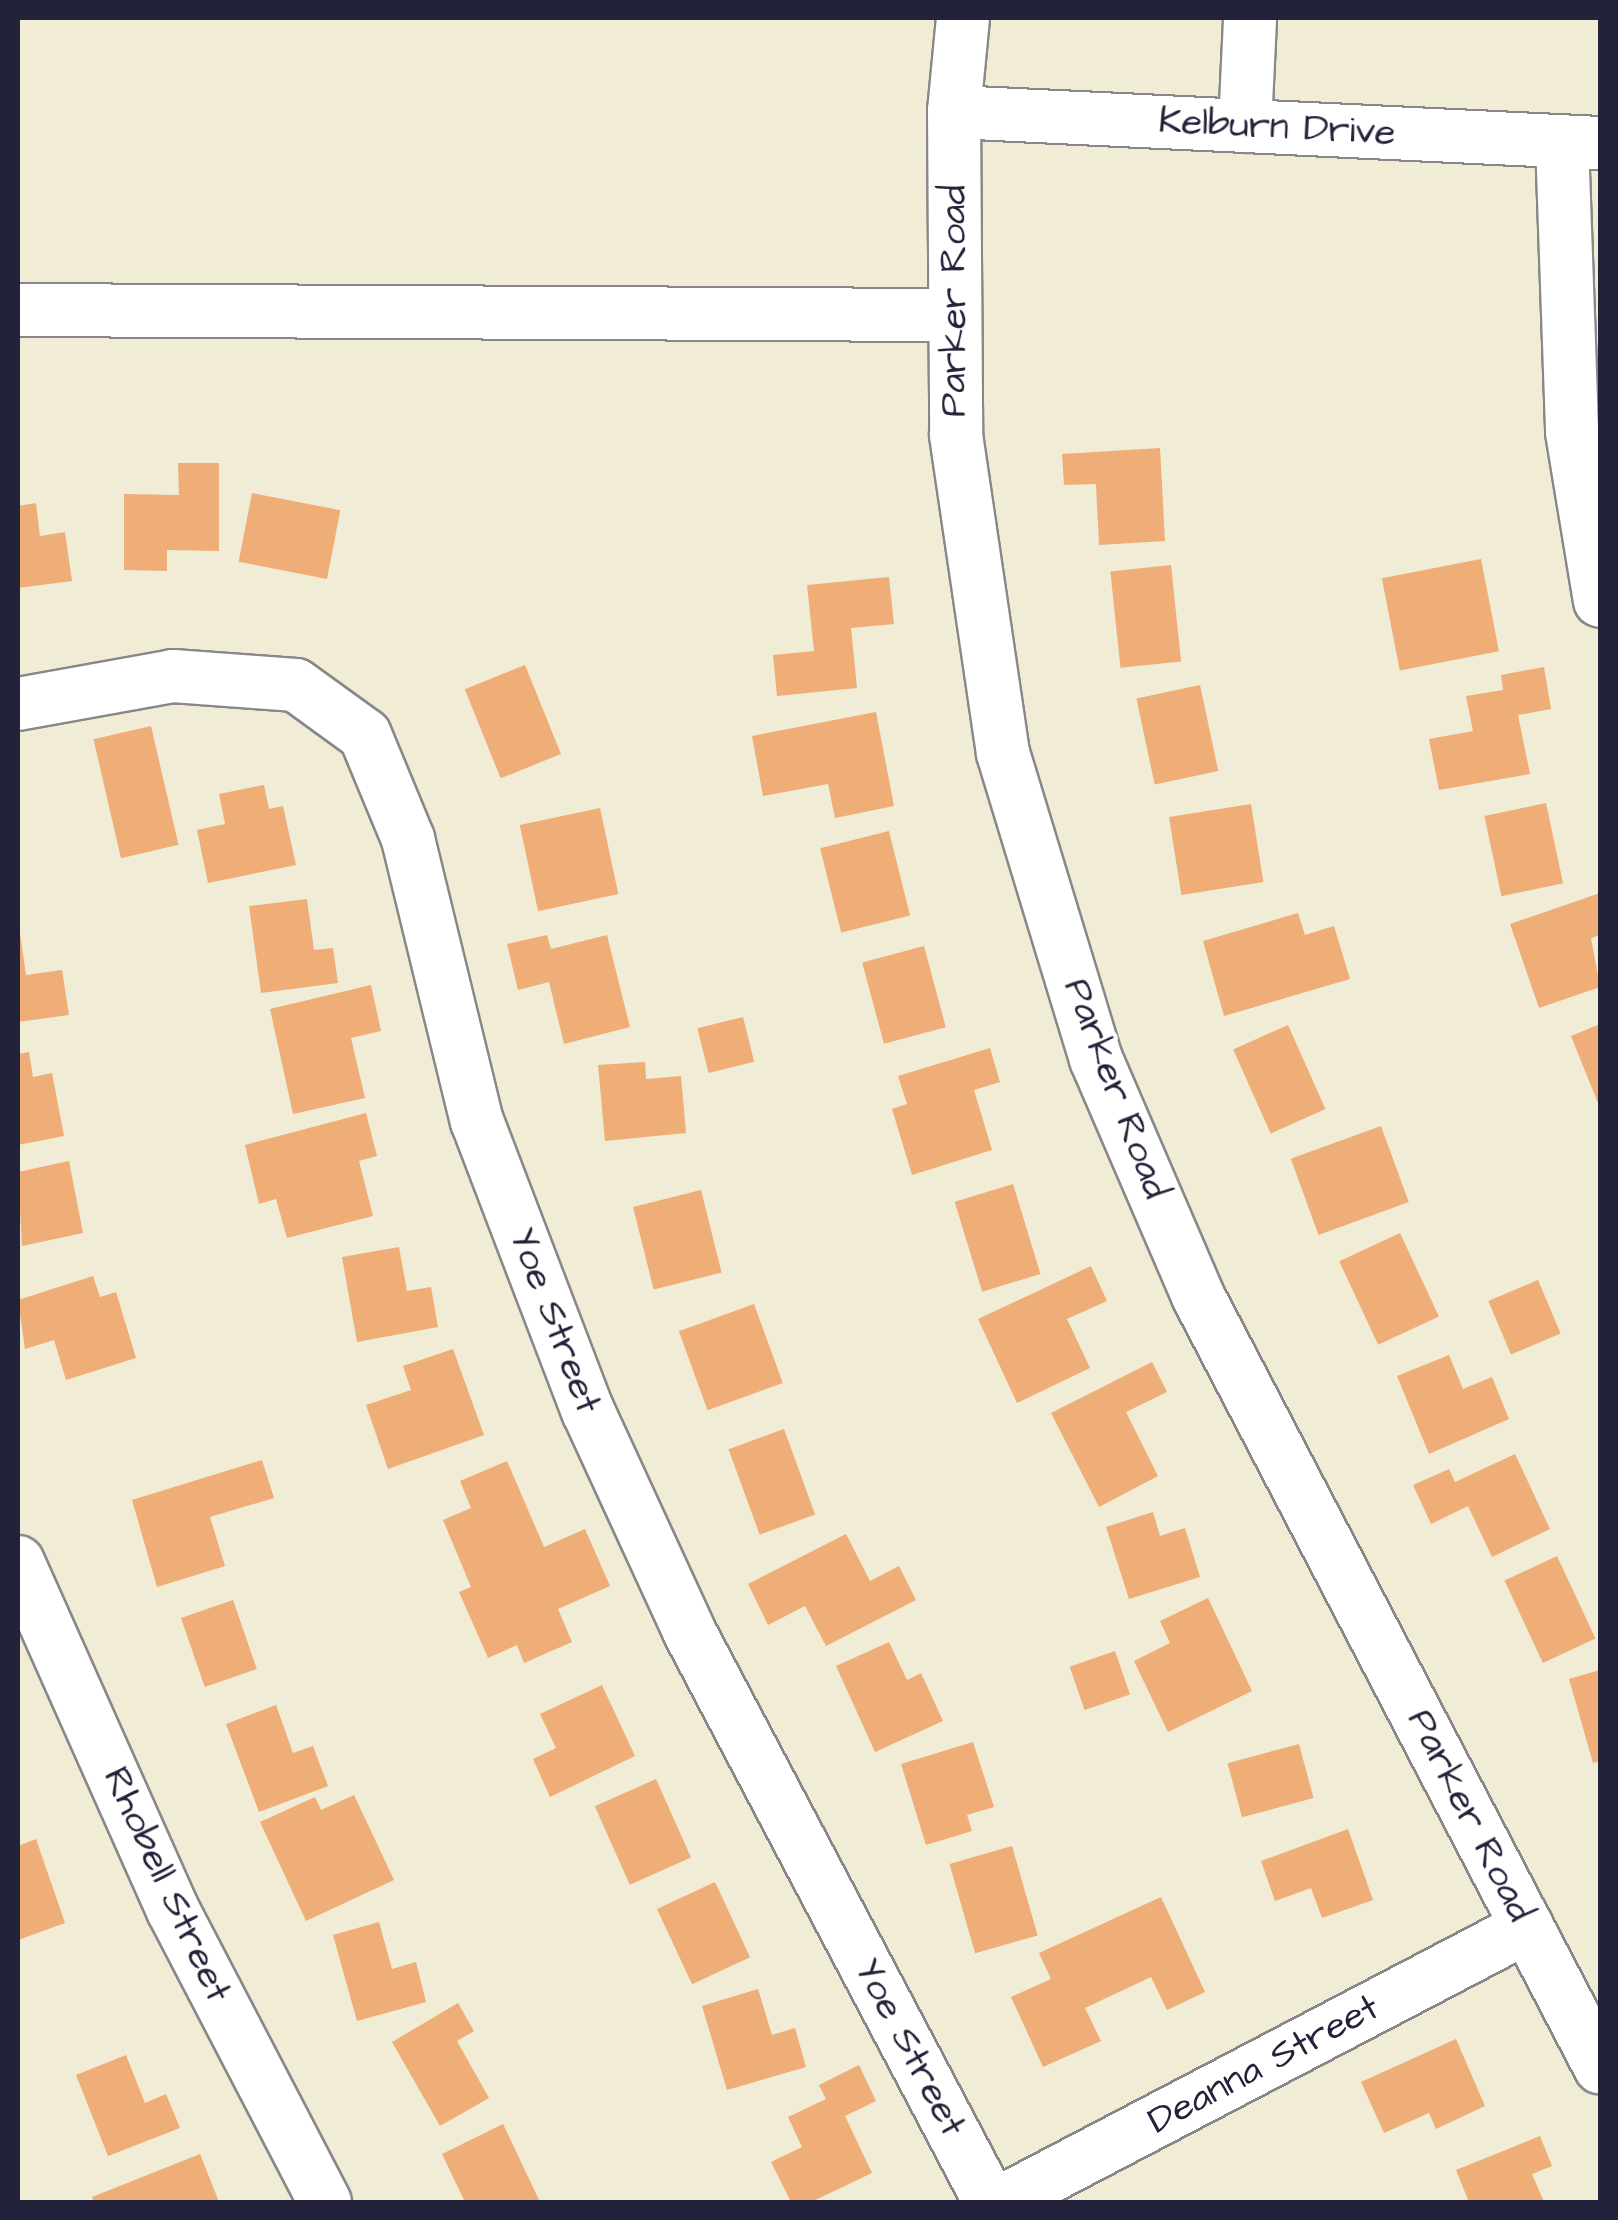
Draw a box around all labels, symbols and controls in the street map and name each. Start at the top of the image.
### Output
street label: Kelburn Drive [1157,99,1397,157]
street label: Parker Road [932,185,978,417]
street label: Parker Road [1052,973,1178,1205]
street label: Yoe Street [498,1222,610,1420]
street label: Parker Road [1396,1702,1542,1930]
street label: Rhobell Street [92,1760,240,2010]
street label: Yoe Street [843,1951,975,2145]
street label: Deanna Street [1141,1985,1387,2145]

